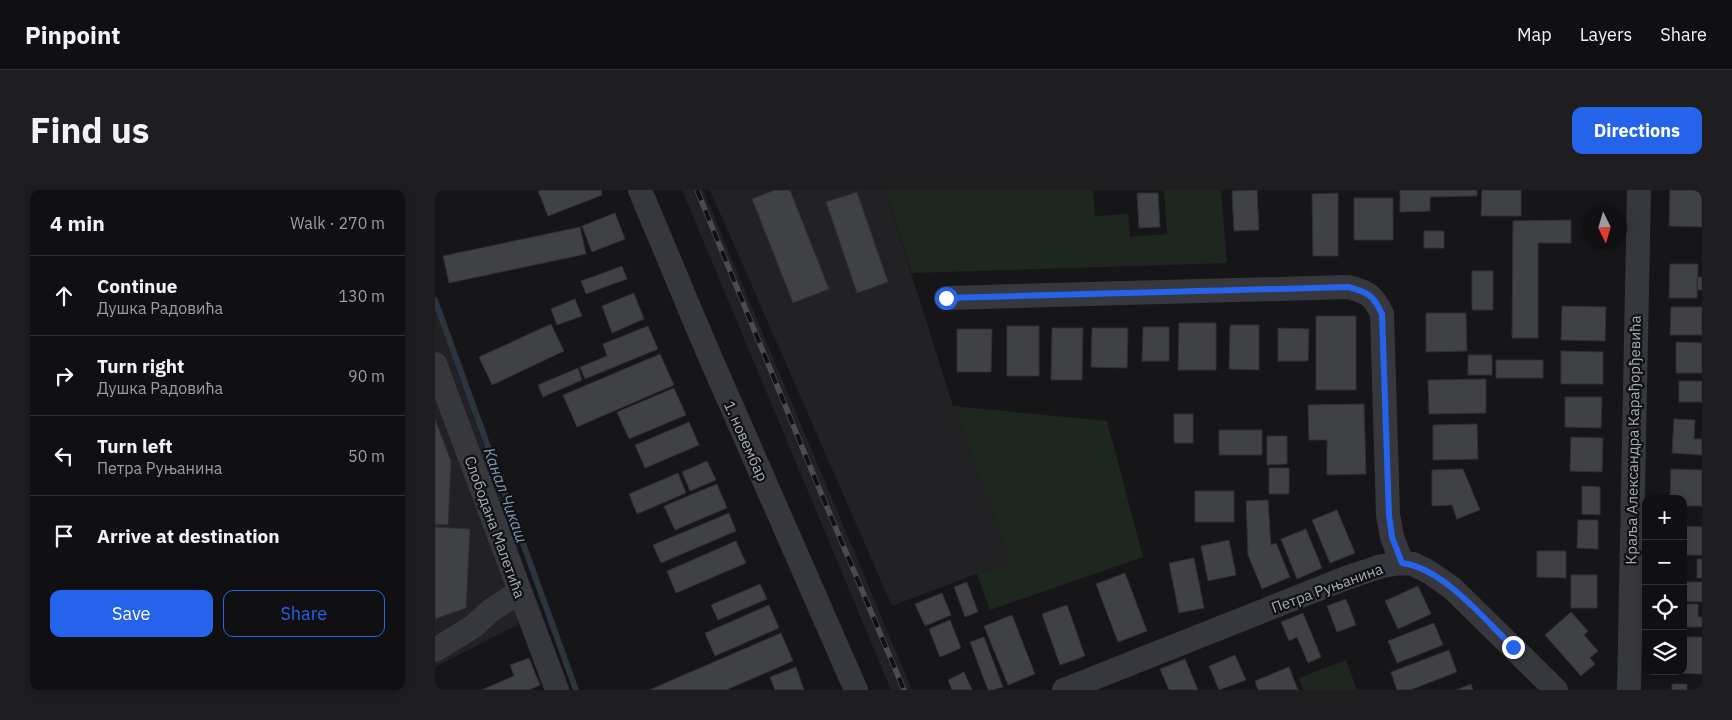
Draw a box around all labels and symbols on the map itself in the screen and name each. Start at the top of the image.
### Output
north arrow [1582,205,1627,250]
route start [935,287,958,310]
street label: Краља Александра Карађорђевића [1621,315,1645,565]
street label: 1. новембар [720,398,772,484]
water label: Канал Чикаш [480,445,532,545]
street label: Слободана Малетића [460,453,530,601]
street label: Петра Руњанина [1269,559,1385,617]
route end [1502,636,1525,659]

